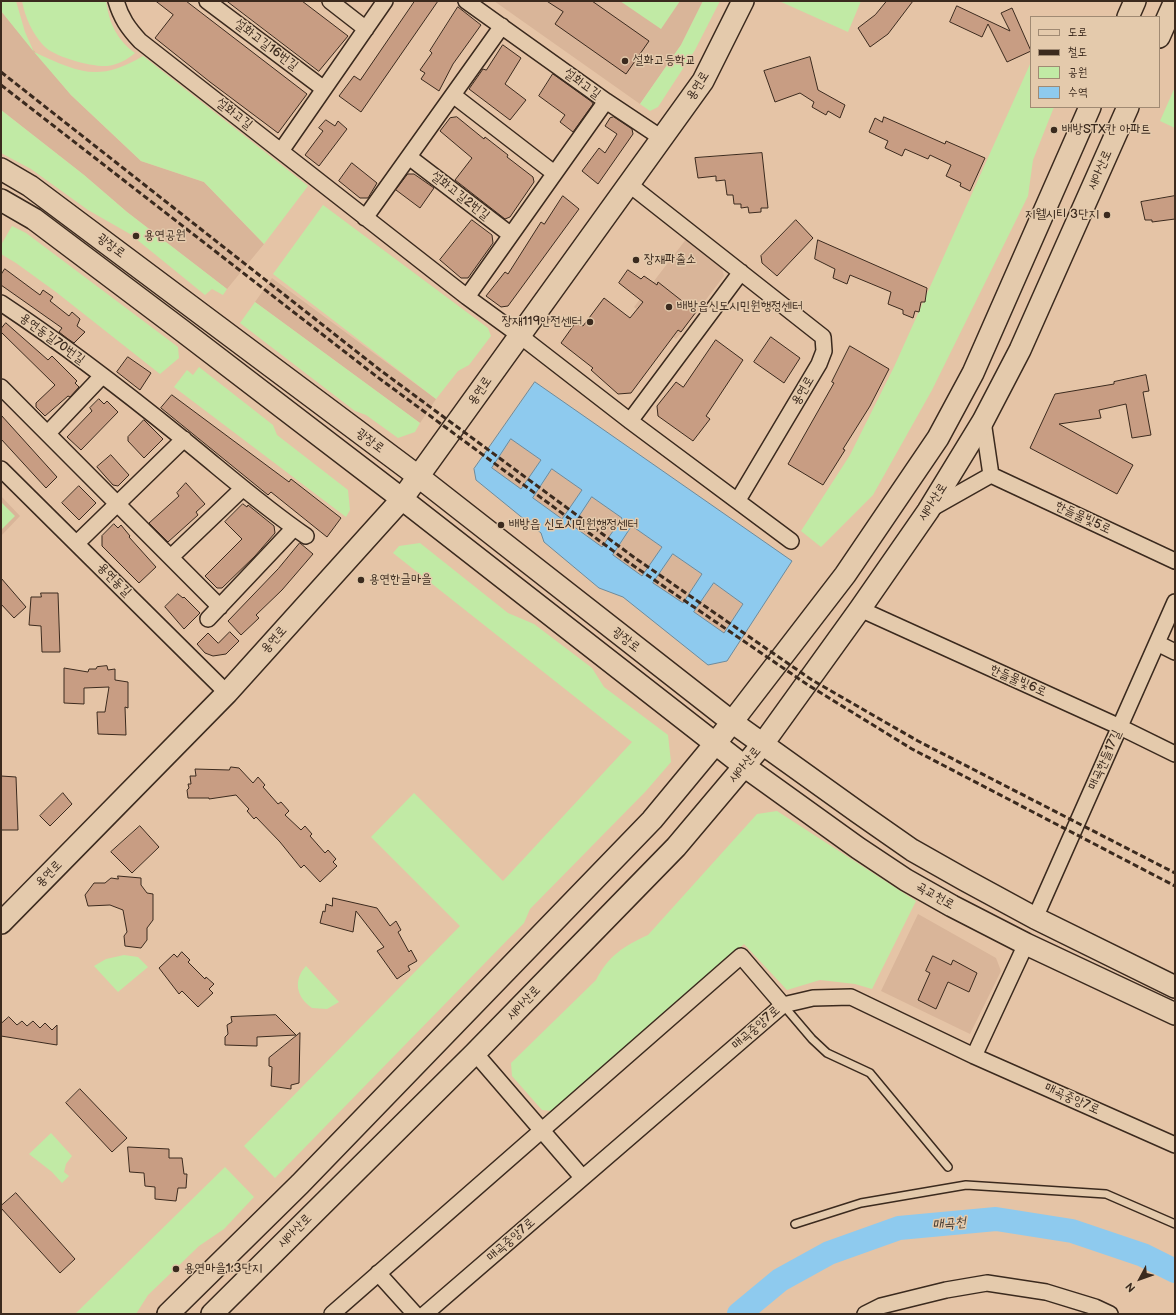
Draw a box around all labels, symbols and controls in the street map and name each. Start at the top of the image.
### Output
street label: 설화고길16번길 [231,16,301,74]
legend [1030,16,1160,108]
text: 도로 [1068,25,1087,40]
text: 철도 [1068,45,1087,60]
place label: 설화고등학교 [633,53,696,69]
marker: 설화고등학교 [620,56,630,66]
street label: 설화고길 [560,65,604,103]
text: 공원 [1068,65,1087,80]
street label: 용연로 [683,69,713,103]
text: 수역 [1068,85,1087,100]
street label: 설화고길 [213,95,255,133]
place label: 배방STX칸 아파트 [1062,122,1151,138]
marker: 배방STX칸 아파트 [1049,125,1059,135]
street label: 새아산로 [1084,148,1116,192]
street label: 설화고길2번길 [427,168,493,224]
place label: 지웰시티 3단지 [1025,207,1099,223]
marker: 지웰시티 3단지 [1102,210,1112,220]
place label: 용연공원 [144,228,186,244]
street label: 광장로 [94,230,128,262]
marker: 용연공원 [131,231,141,241]
place label: 장재파출소 [644,252,696,268]
marker: 장재파출소 [631,255,641,265]
place label: 배방읍신도시민원행정센터 [677,299,803,315]
marker: 배방읍신도시민원행정센터 [664,302,674,312]
street label: 용연동길70번길 [16,310,88,368]
place label: 장재119안전센터 [502,314,582,330]
marker: 장재119안전센터 [585,317,595,327]
street label: 용연로 [465,374,495,408]
street label: 용연로 [788,374,818,408]
street label: 광장로 [353,425,387,457]
street label: 새아산로 [915,480,951,524]
street label: 한들물빛5로 [1053,498,1113,538]
place label: 배방읍 신도시민원행정센터 [509,517,638,533]
marker: 배방읍 신도시민원행정센터 [496,520,506,530]
street label: 용연동길 [94,560,134,600]
place label: 용연한글마을 [369,572,432,588]
marker: 용연한글마을 [356,575,366,585]
street label: 용연로 [258,623,290,657]
street label: 광장로 [609,624,643,656]
street label: 한들물빛6로 [987,662,1049,700]
street label: 매곡한들17길 [1085,728,1125,792]
street label: 새아산로 [726,744,764,786]
street label: 용연로 [32,857,66,891]
street label: 곡교천로 [913,879,957,913]
street label: 새아산로 [504,983,544,1023]
street label: 매곡중앙7로 [729,1003,783,1053]
street label: 매곡중앙7로 [1042,1080,1102,1118]
street label: 새아산로 [275,1211,315,1251]
water label: 매곡천 [931,1214,967,1234]
street label: 매곡중앙7로 [484,1215,538,1265]
north arrow [1120,1259,1160,1299]
place label: 용연마을1.3단지 [184,1261,262,1277]
marker: 용연마을1.3단지 [171,1264,181,1274]
text: N [1123,1280,1138,1295]

